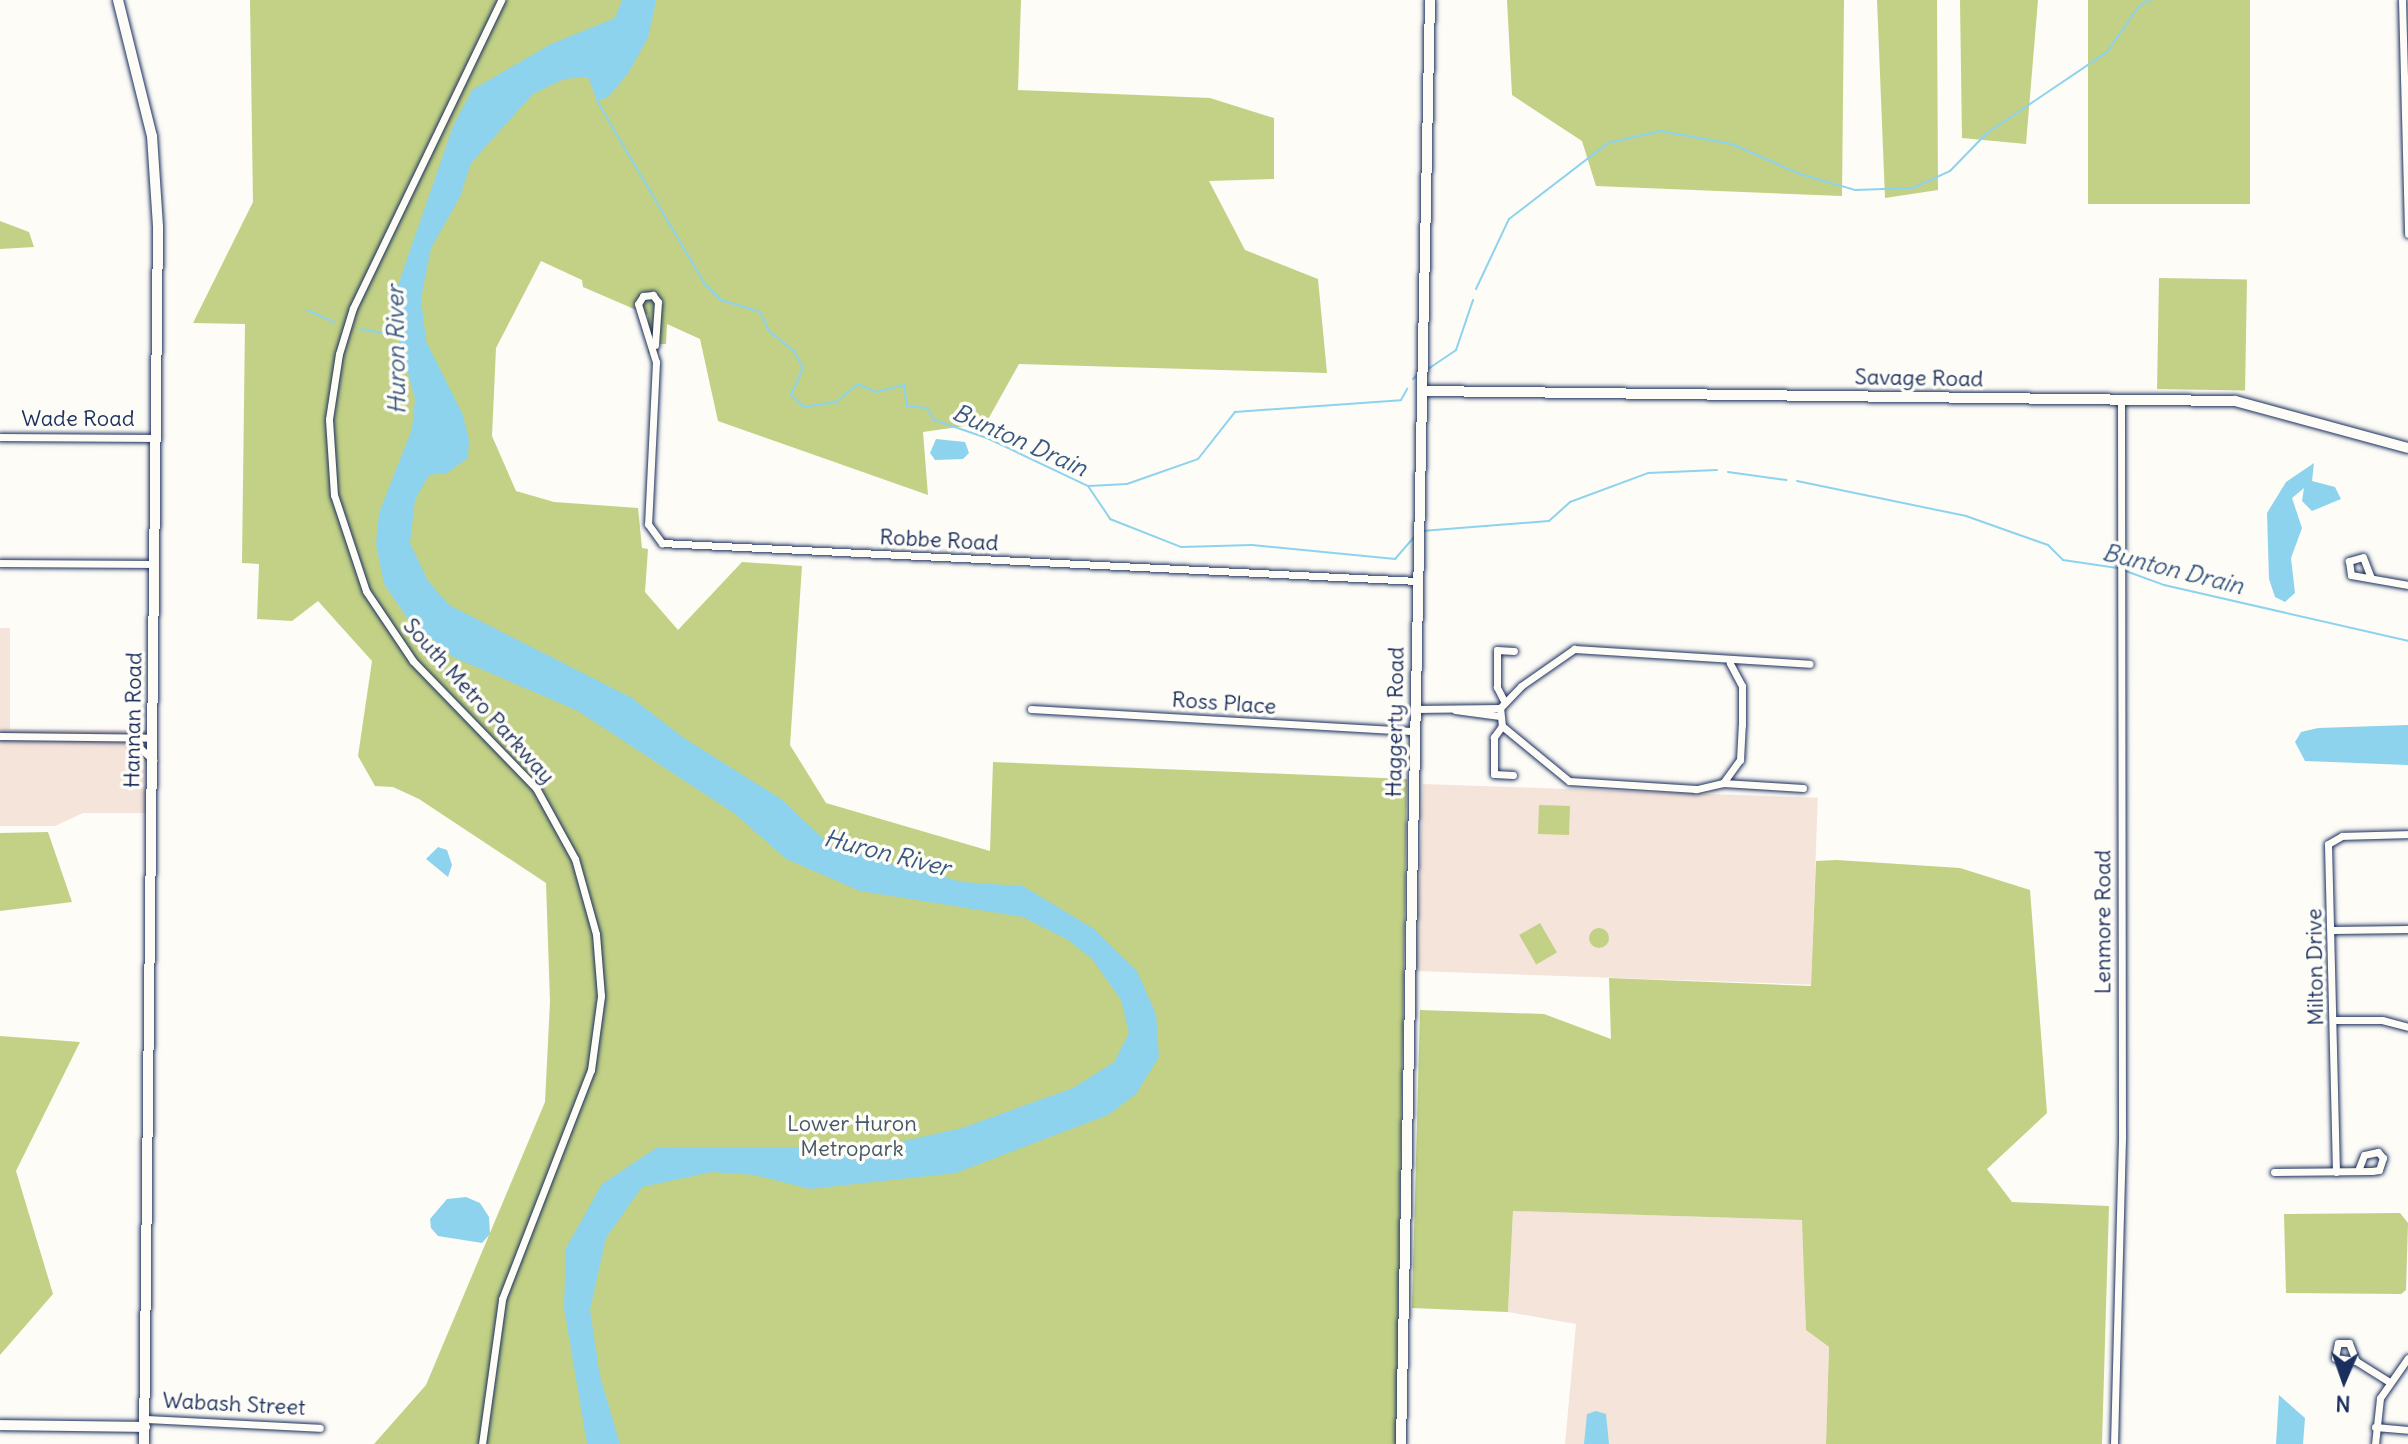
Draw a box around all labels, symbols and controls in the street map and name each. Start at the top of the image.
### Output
water label: Huron River [380,285,412,415]
street label: Savage Road [1854,364,1984,392]
water label: Bunton Drain [948,398,1092,482]
street label: Wade Road [21,406,135,432]
street label: Robbe Road [879,524,999,556]
water label: Bunton Drain [2100,538,2246,600]
street label: South Metro Parkway [398,613,560,789]
street label: Haggerty Road [1380,647,1410,797]
street label: Hannan Road [119,652,147,788]
street label: Ross Place [1171,686,1277,720]
water label: Huron River [821,823,953,883]
street label: Lenmore Road [2090,850,2116,994]
street label: Milton Drive [2301,908,2329,1026]
park label: Lower Huron Metropark [787,1110,917,1162]
north arrow [2304,1340,2384,1420]
street label: Wabash Street [162,1387,306,1421]
text: N [2335,1390,2351,1418]

